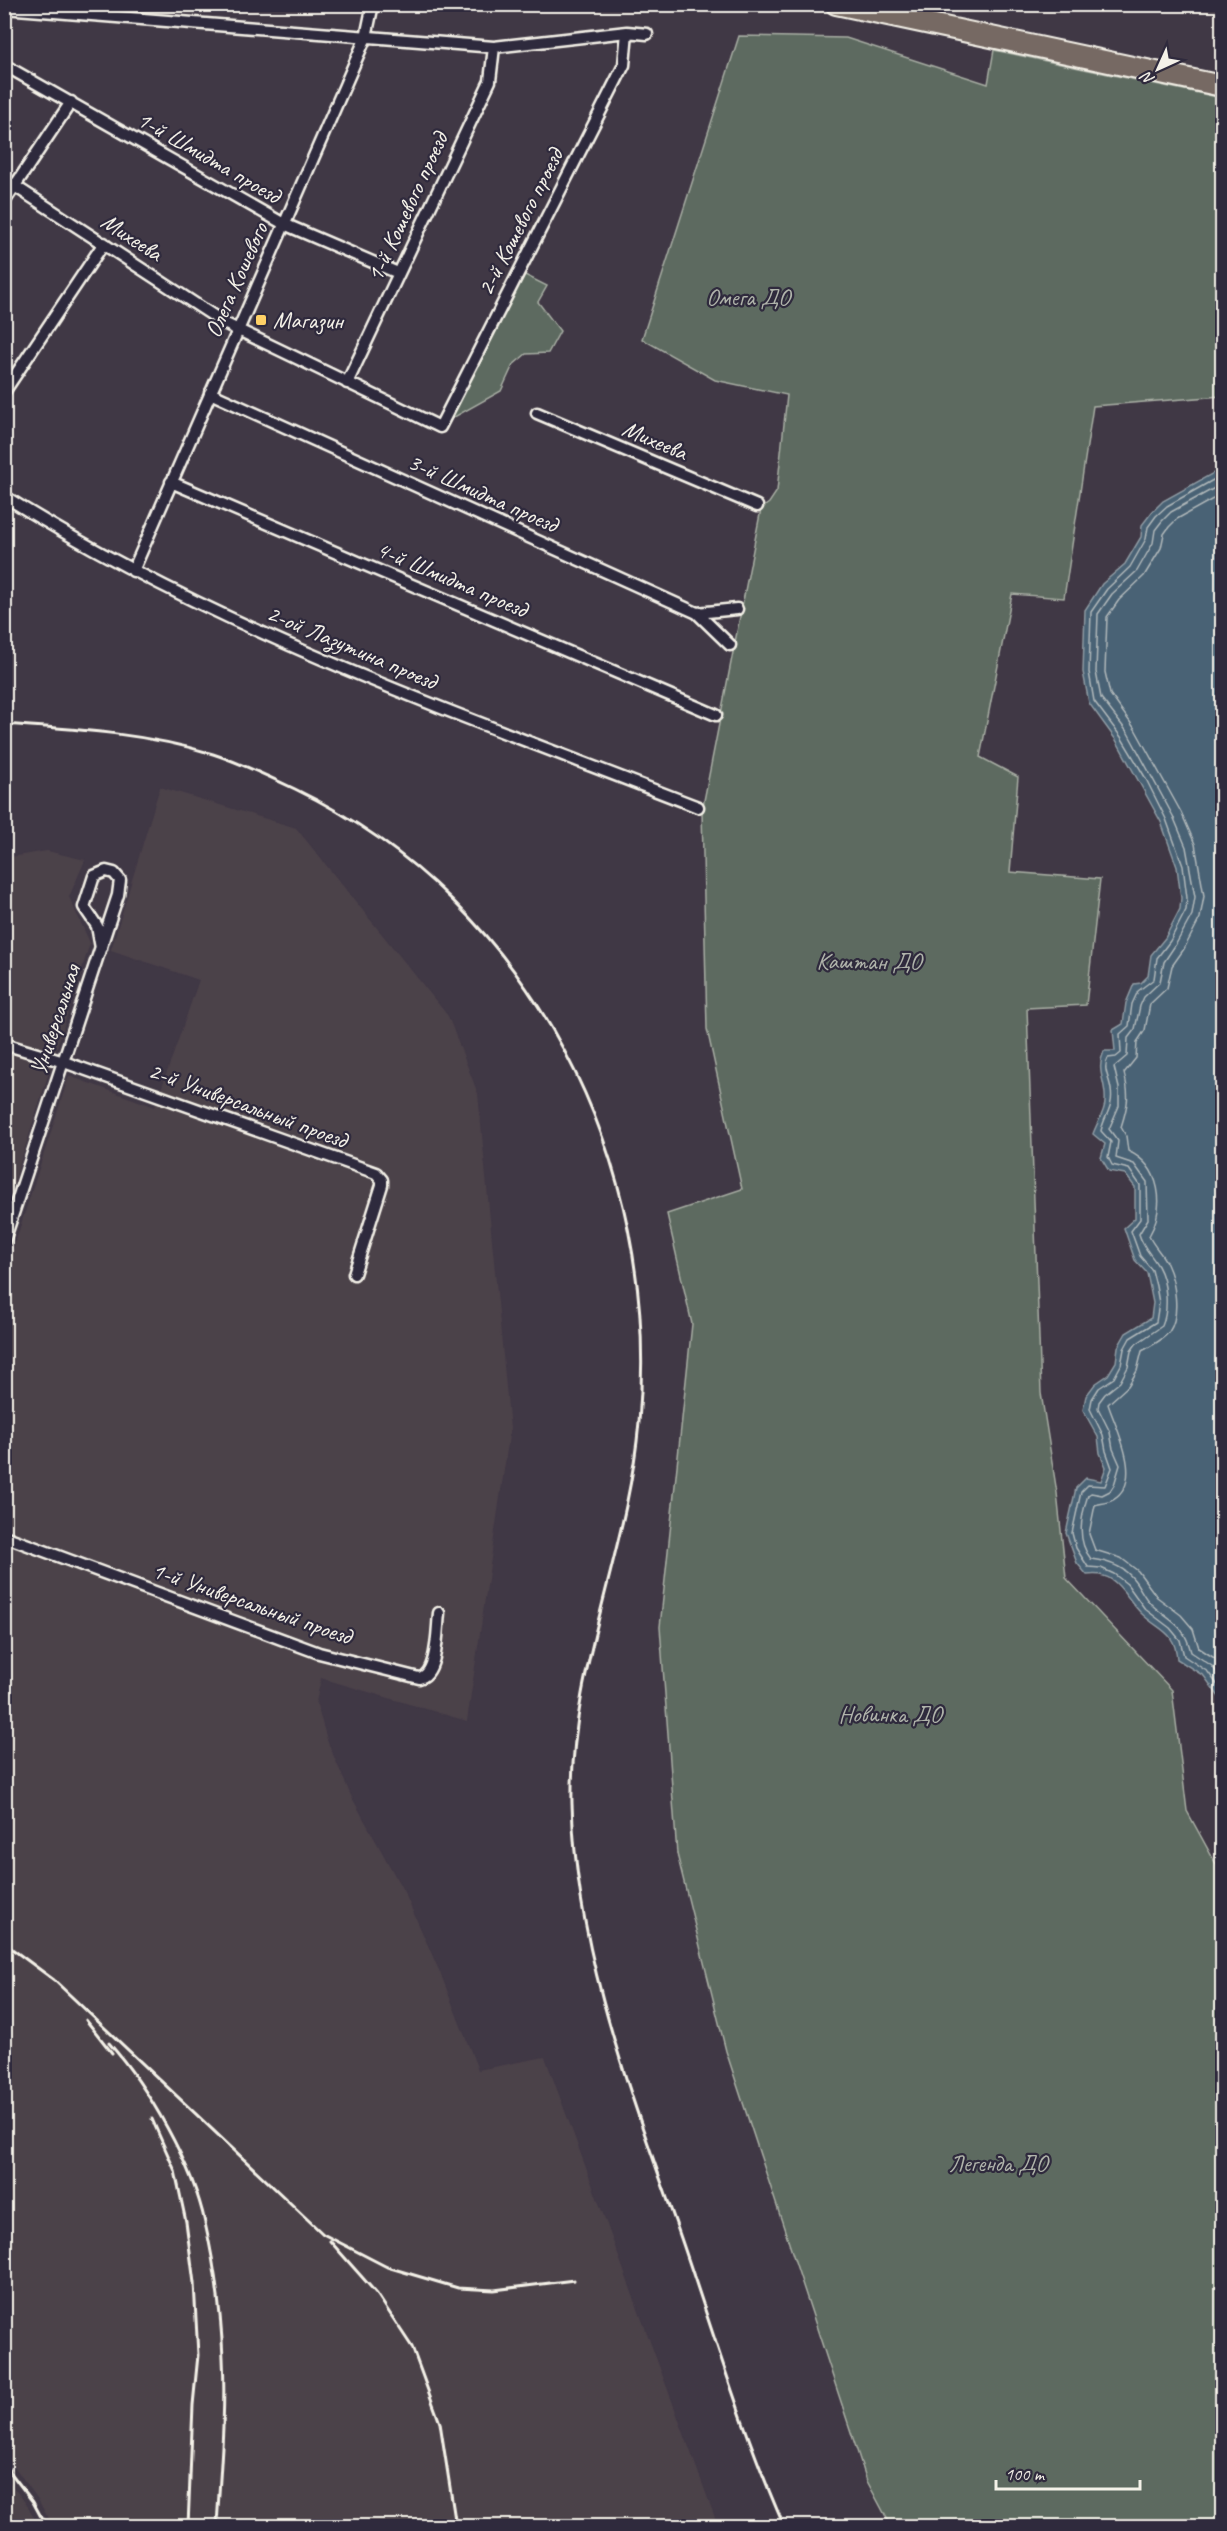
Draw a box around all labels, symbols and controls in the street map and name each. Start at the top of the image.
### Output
north arrow [1128,39,1188,99]
text: N [1135,66,1159,89]
street label: 1-й Шмидта проезд [132,104,288,211]
street label: 1-й Кошевого проезд [359,125,456,286]
street label: 2-й Кошевого проезд [470,141,571,301]
street label: Михеева [96,206,170,269]
street label: Олега Кошевого [197,217,275,342]
park label: Омега ДО [706,282,793,312]
place label: Магазин [273,305,345,335]
marker: Магазин [254,313,268,327]
street label: Михеева [618,413,693,468]
street label: 3-й Шмидта проезд [403,447,565,540]
street label: 4-й Шмидта проезд [372,534,534,625]
street label: 2-ой Лазутина проезд [262,598,444,698]
park label: Каштан ДО [817,946,925,976]
street label: Универсальная [23,960,87,1079]
street label: 2-й Универсальный проезд [145,1055,354,1156]
street label: 1-й Универсальный проезд [148,1555,358,1652]
park label: Новинка ДО [838,1699,945,1729]
park label: Легенда ДО [949,2148,1050,2178]
scale bar [996,2453,1140,2491]
text: 100 m [1005,2463,1046,2485]

